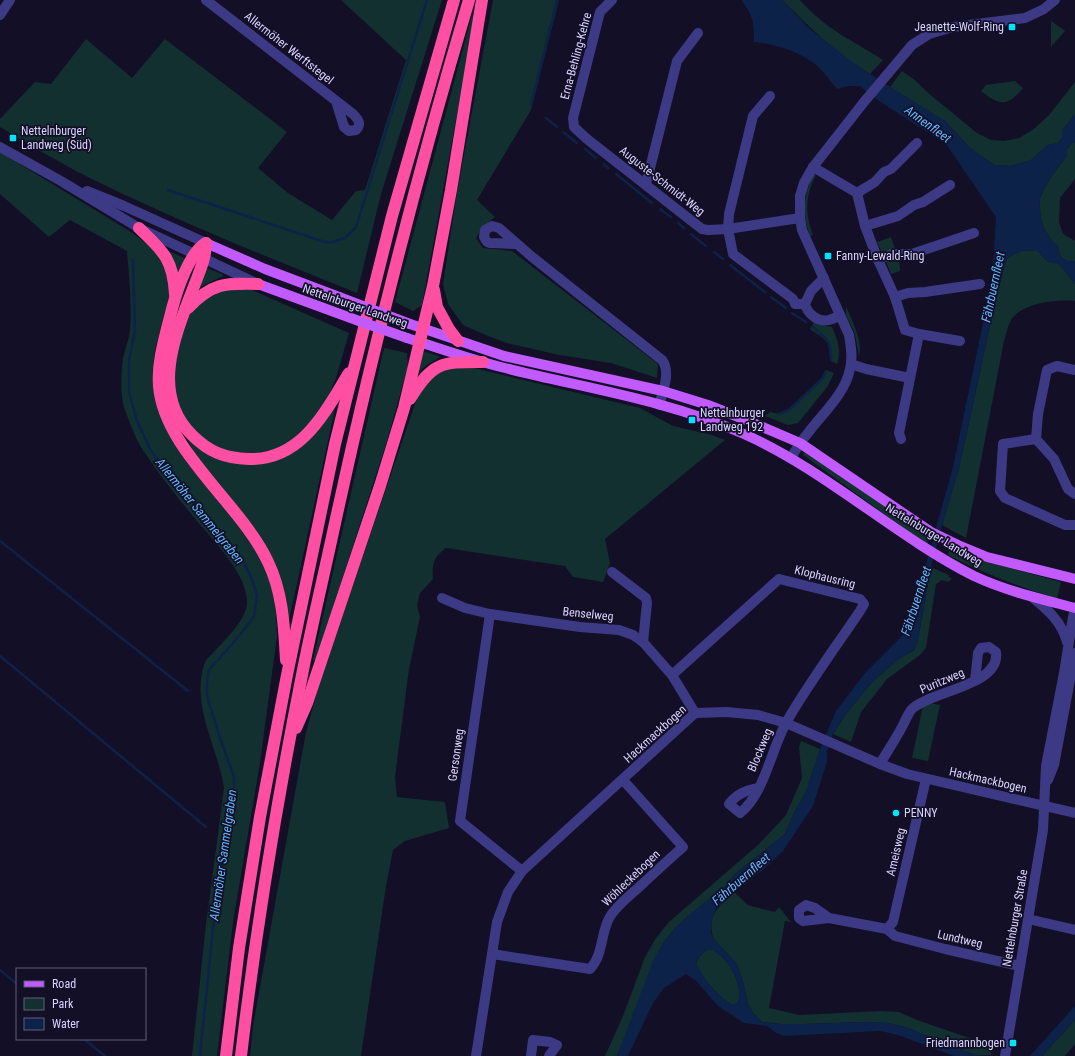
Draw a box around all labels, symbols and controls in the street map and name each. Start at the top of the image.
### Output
street label: Allermöher Werftstegel [242,9,336,87]
street label: Erna-Behling-Kehre [558,11,594,101]
place label: Jeanette-Wolf-Ring [914,20,1004,34]
marker: Jeanette-Wolf-Ring [1007,22,1017,32]
water label: Annenfleet [901,102,954,146]
place label: Nettelnburger Landweg (Süd) [21,124,92,152]
marker: Nettelnburger Landweg (Süd) [8,133,18,143]
street label: Auguste-Schmidt-Weg [617,143,707,219]
place label: Fanny-Lewald-Ring [836,249,924,263]
water label: Fährbuernfleet [978,250,1008,324]
marker: Fanny-Lewald-Ring [823,251,833,261]
street label: Nettelnburger Landweg [301,281,409,331]
place label: Nettelnburger Landweg 192 [700,406,765,434]
marker: Nettelnburger Landweg 192 [687,415,697,425]
water label: Allermöher Sammelgraben [152,454,247,567]
street label: Nettelnburger Landweg [883,501,985,569]
street label: Klophausring [793,563,857,591]
water label: Fährbuernfleet [898,564,934,638]
street label: Benselweg [562,604,614,624]
street label: Puritzweg [918,665,966,697]
street label: Hackmackbogen [621,702,689,766]
street label: Blockweg [745,726,775,774]
street label: Gersonweg [445,728,467,782]
street label: Hackmackbogen [948,764,1028,796]
water label: Allermöher Sammelgraben [206,789,240,922]
place label: PENNY [904,806,938,820]
marker: PENNY [891,808,901,818]
street label: Ameisweg [884,826,908,878]
street label: Wöhleckebogen [599,847,663,909]
water label: Fährbuernfleet [709,850,773,908]
street label: Nettelnburger Straße [1000,868,1031,968]
street label: Lundtweg [936,927,984,951]
legend [16,968,146,1040]
text: Road [52,977,76,991]
text: Park [52,997,74,1011]
text: Water [52,1017,80,1031]
place label: Friedmannbogen [926,1036,1005,1050]
marker: Friedmannbogen [1008,1038,1018,1048]

